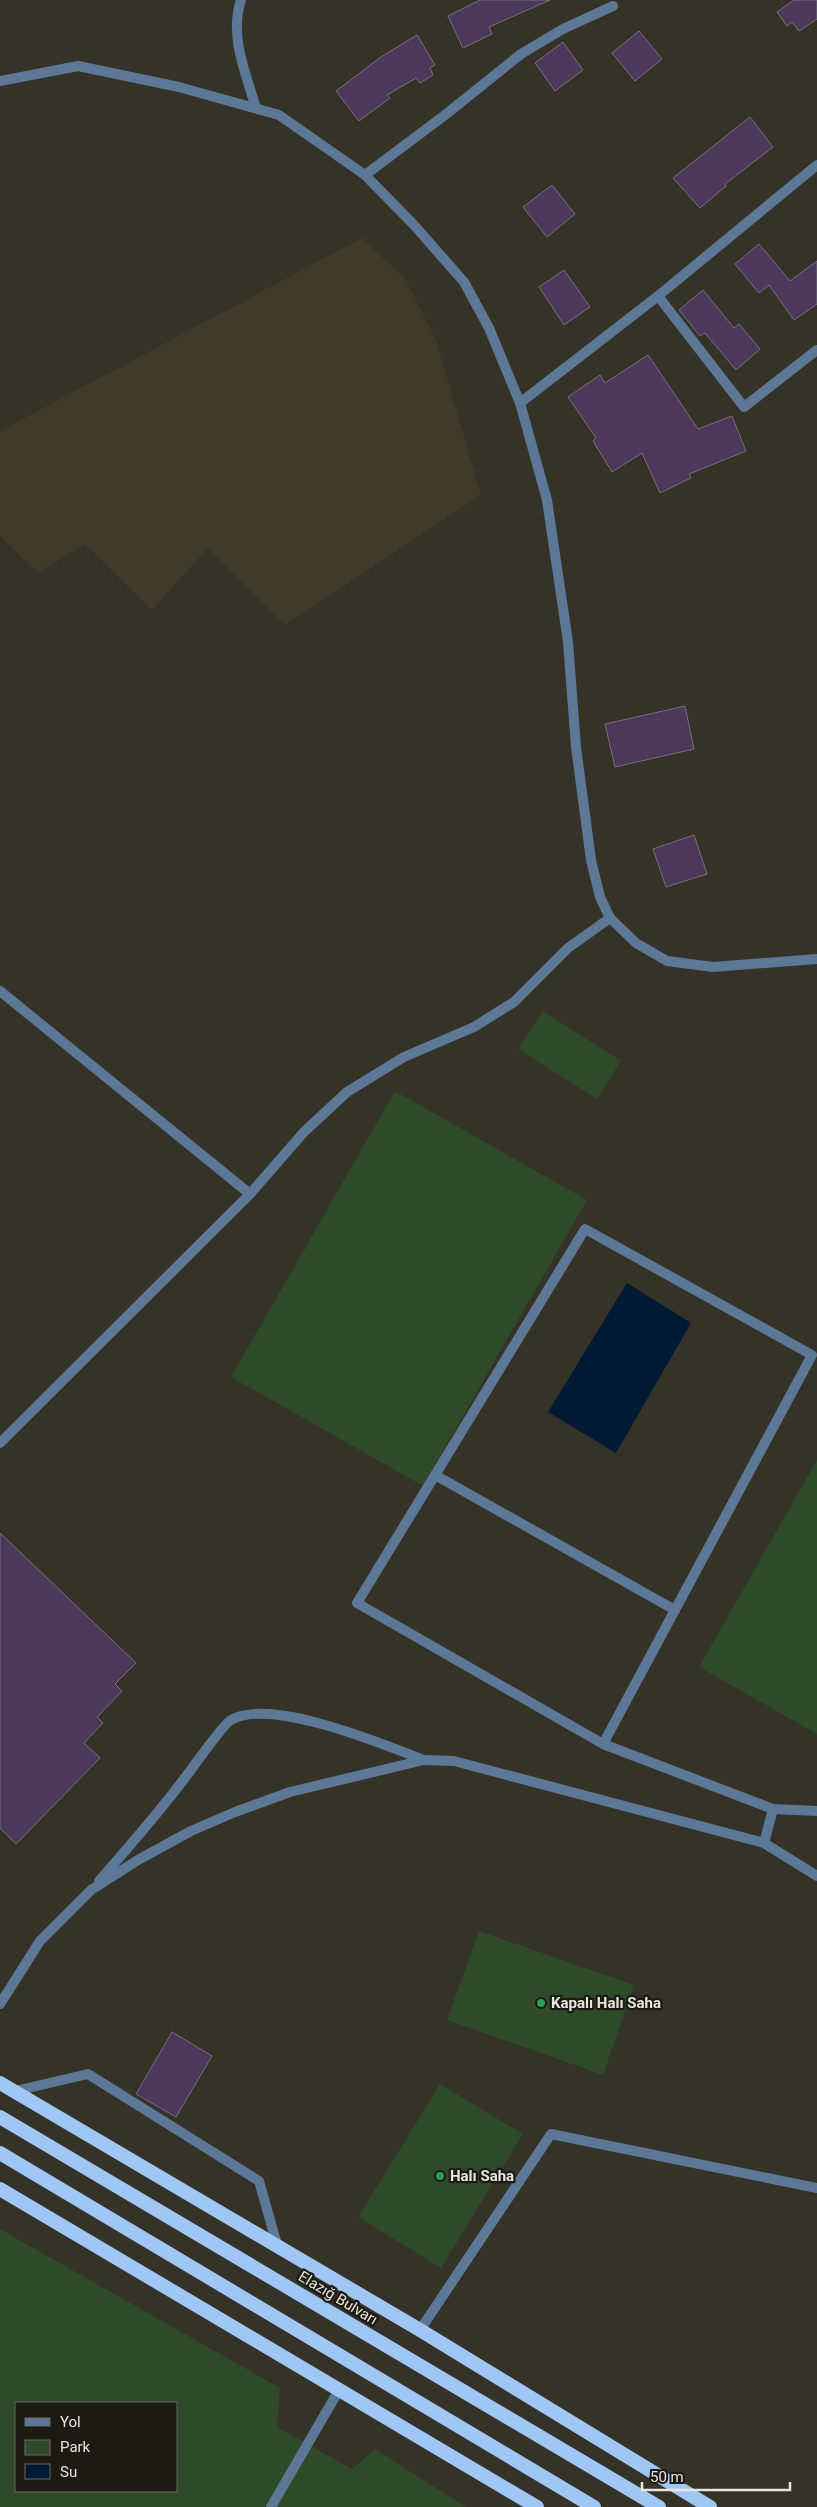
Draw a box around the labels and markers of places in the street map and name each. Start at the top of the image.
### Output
place label: Kapalı Halı Saha [551,1994,661,2012]
marker: Kapalı Halı Saha [535,1997,547,2009]
place label: Halı Saha [450,2167,514,2185]
marker: Halı Saha [434,2170,446,2182]

